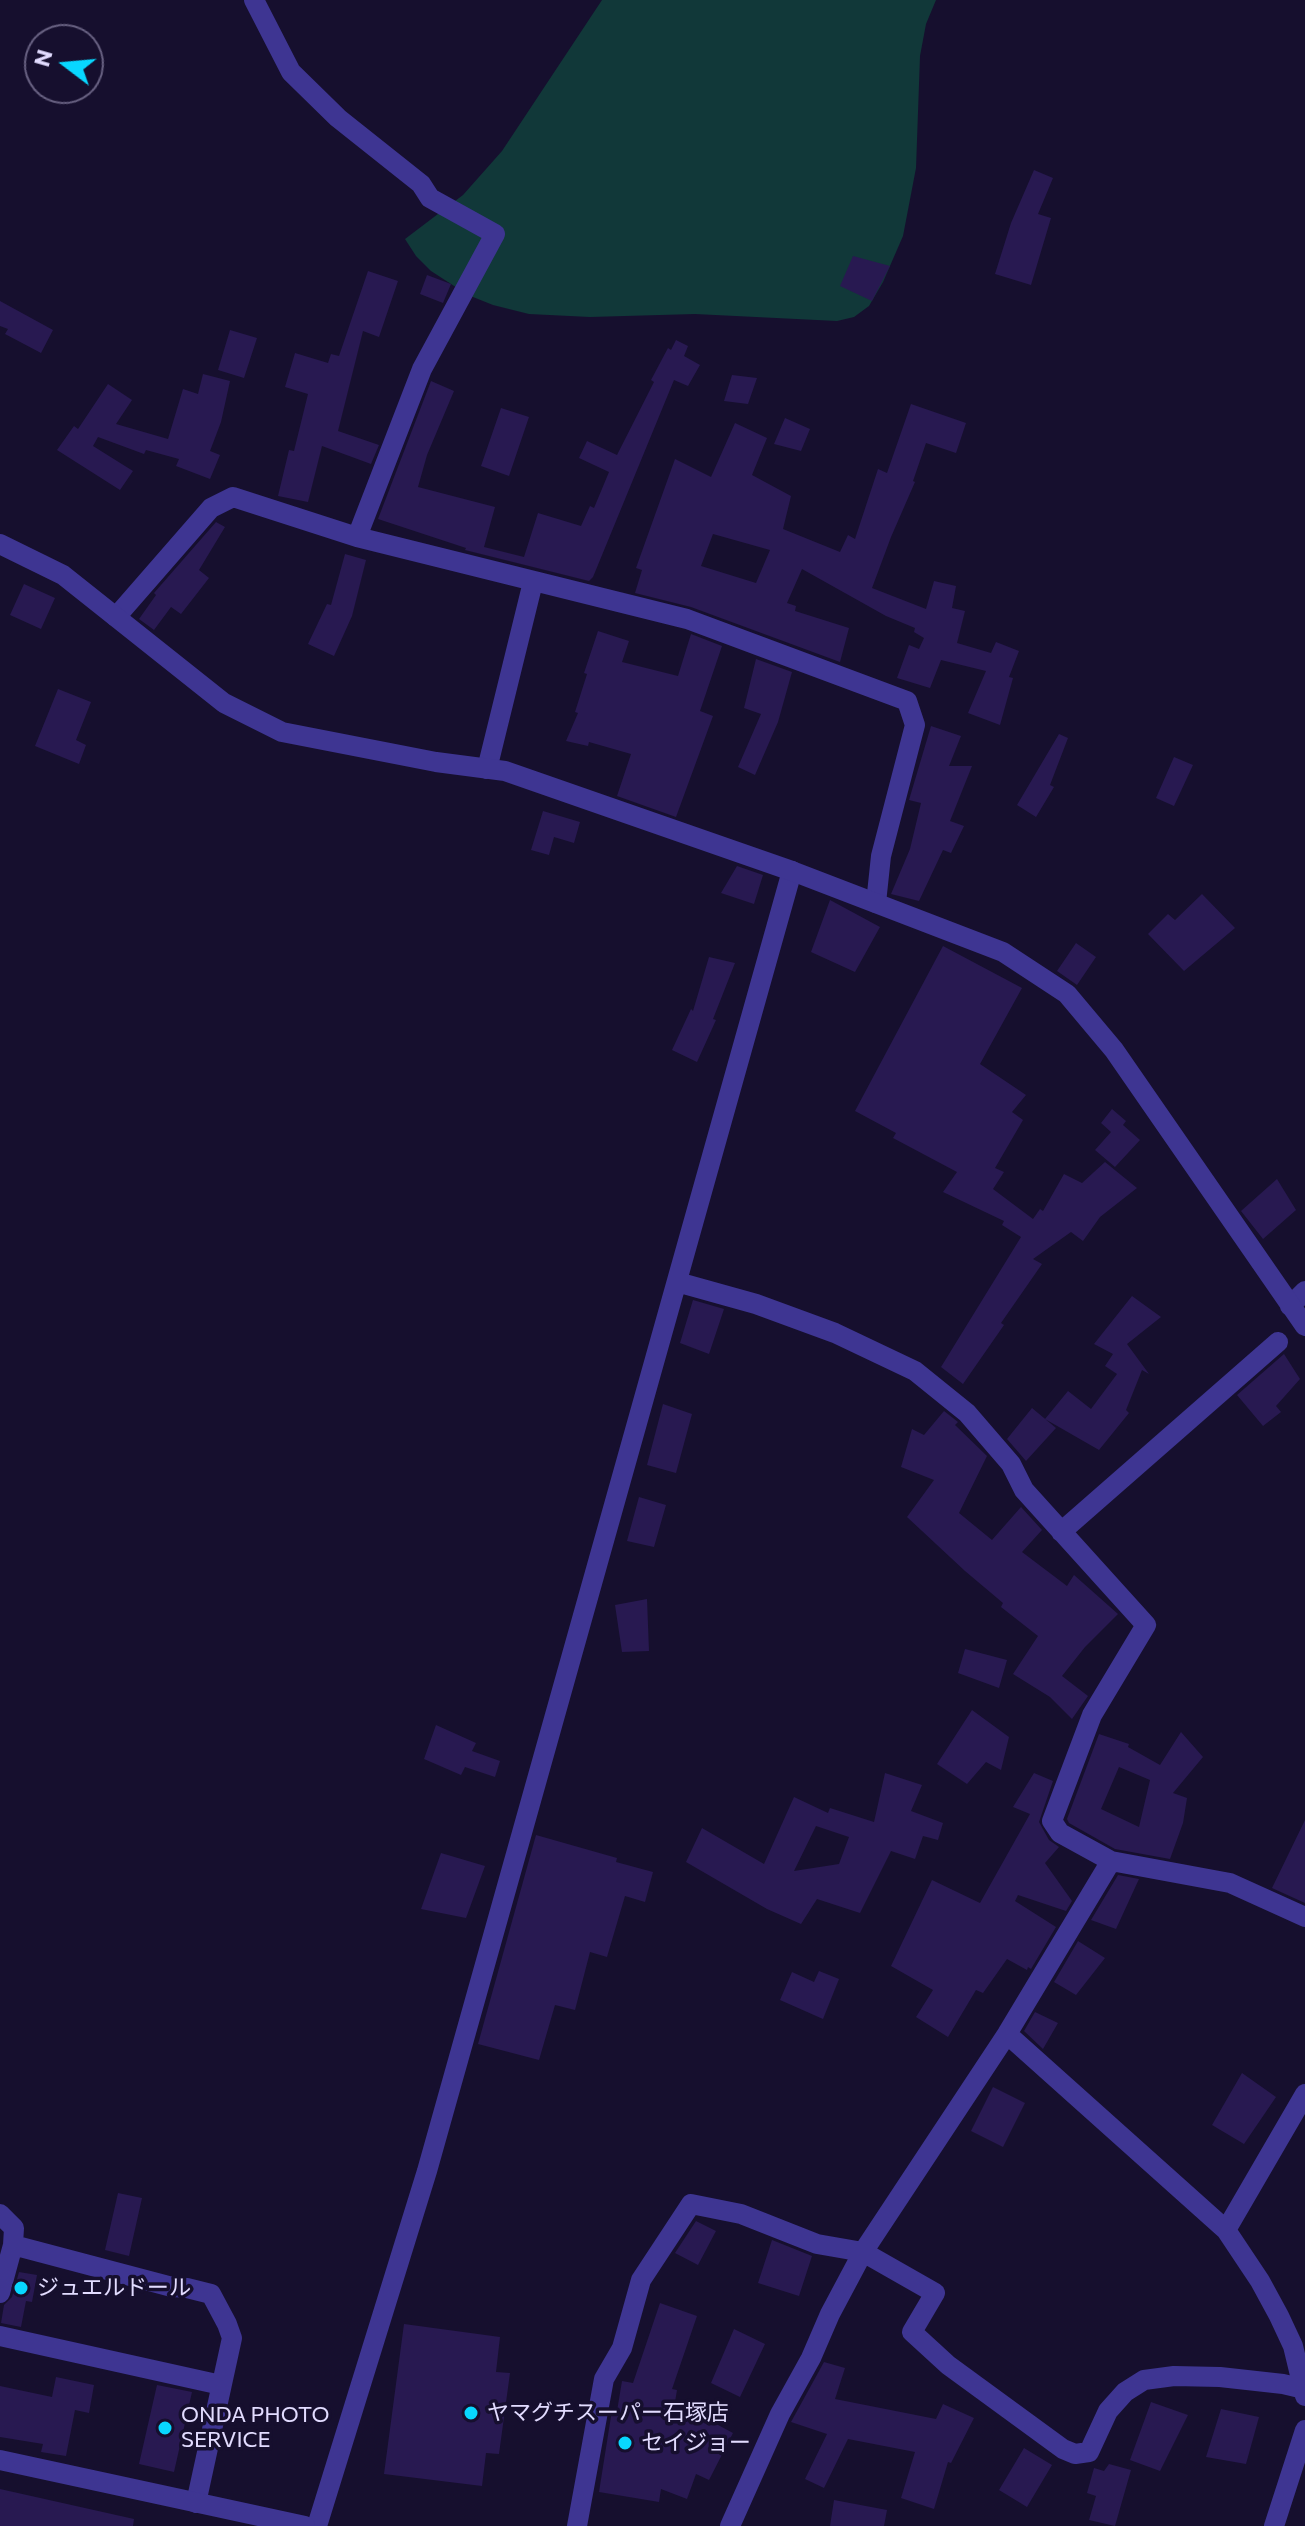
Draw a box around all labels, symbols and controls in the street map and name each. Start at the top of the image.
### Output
north arrow [24,24,104,104]
text: N [27,46,58,69]
place label: ジュエルドール [37,2275,191,2301]
marker: ジュエルドール [12,2279,30,2297]
place label: ヤマグチスーパー石塚店 [487,2400,729,2426]
place label: ONDA PHOTO SERVICE [181,2402,329,2454]
marker: ヤマグチスーパー石塚店 [462,2404,480,2422]
marker: ONDA PHOTO SERVICE [156,2419,174,2437]
place label: セイジョー [641,2430,751,2456]
marker: セイジョー [616,2434,634,2452]

